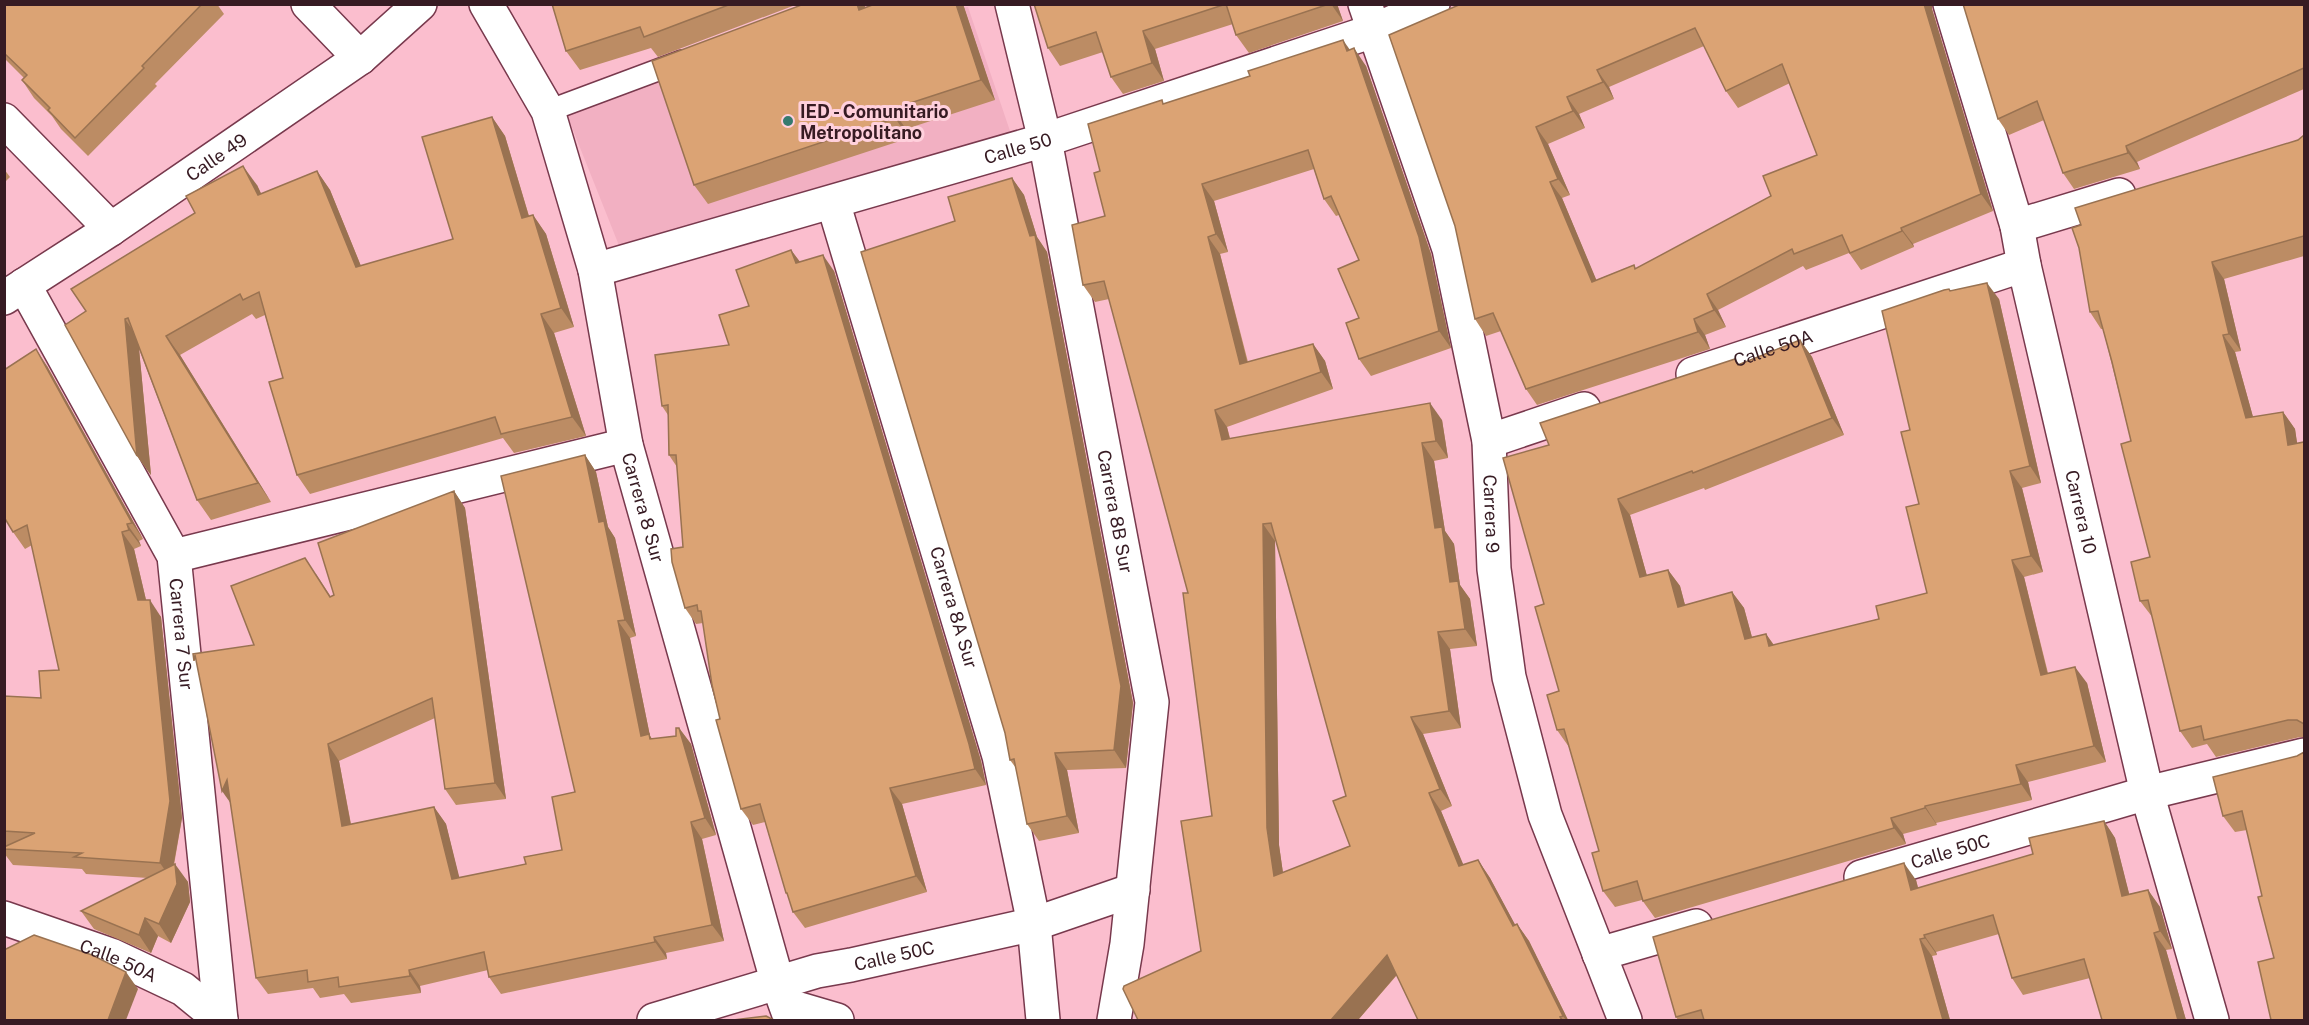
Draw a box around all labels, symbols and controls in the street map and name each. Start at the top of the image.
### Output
place label: IED - Comunitario Metropolitano [800,101,949,143]
marker: IED - Comunitario Metropolitano [781,114,795,128]
street label: Calle 49 [182,128,251,185]
street label: Calle 50 [981,128,1054,168]
street label: Calle 50A [1730,325,1815,371]
street label: Carrera 8B Sur [1094,448,1138,575]
street label: Carrera 8 Sur [618,450,669,565]
street label: Carrera 10 [2062,468,2101,556]
street label: Carrera 9 [1480,474,1504,554]
street label: Carrera 8A Sur [926,544,983,671]
street label: Carrera 7 Sur [166,577,198,691]
street label: Calle 50C [1908,829,1992,872]
street label: Calle 50A [77,935,161,986]
street label: Calle 50C [852,936,936,975]

